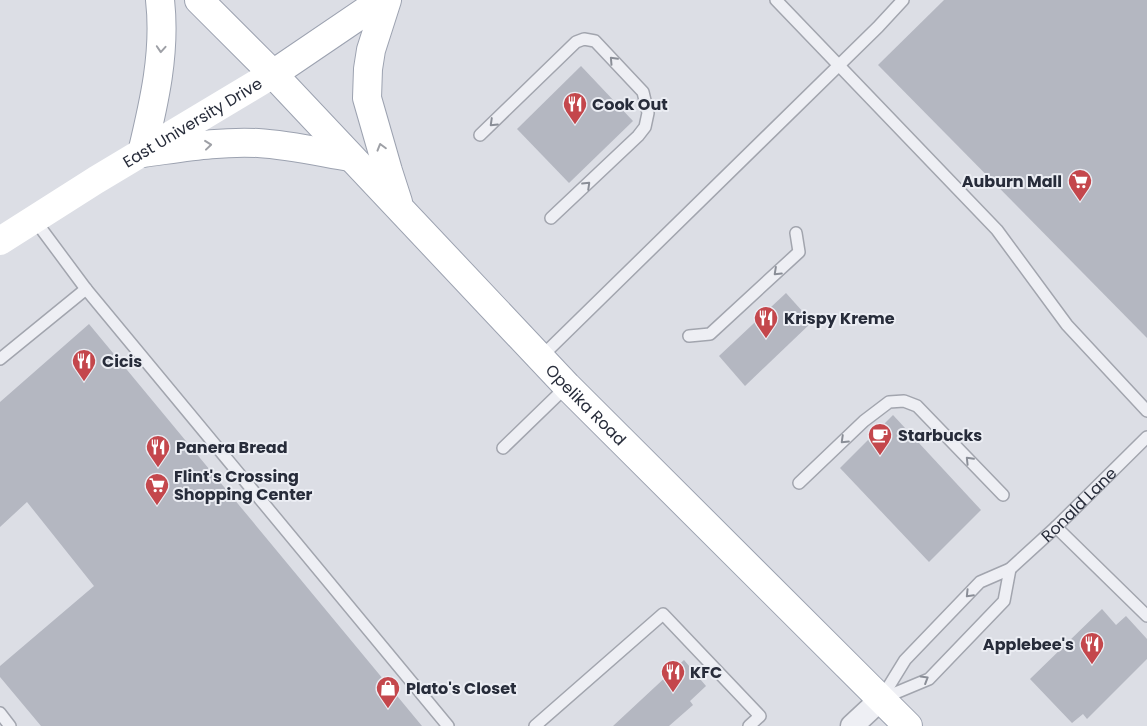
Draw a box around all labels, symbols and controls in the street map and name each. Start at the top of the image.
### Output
one-way arrow [155,45,166,53]
one-way arrow [610,56,619,65]
street label: East University Drive [118,72,266,173]
restaurant icon: Cook Out [562,91,588,125]
place label: Cook Out [592,93,668,116]
one-way arrow [489,117,498,126]
one-way arrow [205,140,213,151]
one-way arrow [377,144,387,152]
supermarket icon: Auburn Mall [1067,168,1093,202]
place label: Auburn Mall [962,170,1062,193]
one-way arrow [581,182,590,191]
one-way arrow [774,266,783,275]
restaurant icon: Krispy Kreme [753,305,779,339]
place label: Krispy Kreme [784,307,895,330]
restaurant icon: Cicis [71,348,97,382]
place label: Cicis [102,350,142,373]
street label: Opelika Road [540,359,632,450]
cafe icon: Starbucks [867,422,893,456]
place label: Starbucks [898,424,982,447]
restaurant icon: Panera Bread [145,434,171,468]
one-way arrow [841,434,850,443]
place label: Panera Bread [176,436,288,459]
one-way arrow [966,457,975,466]
street label: Ronald Lane [1036,462,1122,547]
place label: Flint's Crossing Shopping Center [174,465,312,506]
supermarket icon: Flint's Crossing Shopping Center [144,472,170,506]
one-way arrow [966,588,975,597]
restaurant icon: Applebee's [1079,631,1105,665]
place label: Applebee's [983,633,1074,656]
restaurant icon: KFC [660,659,686,693]
place label: KFC [690,661,722,684]
shop icon: Plato's Closet [375,675,401,709]
one-way arrow [920,676,929,686]
place label: Plato's Closet [406,677,517,700]

